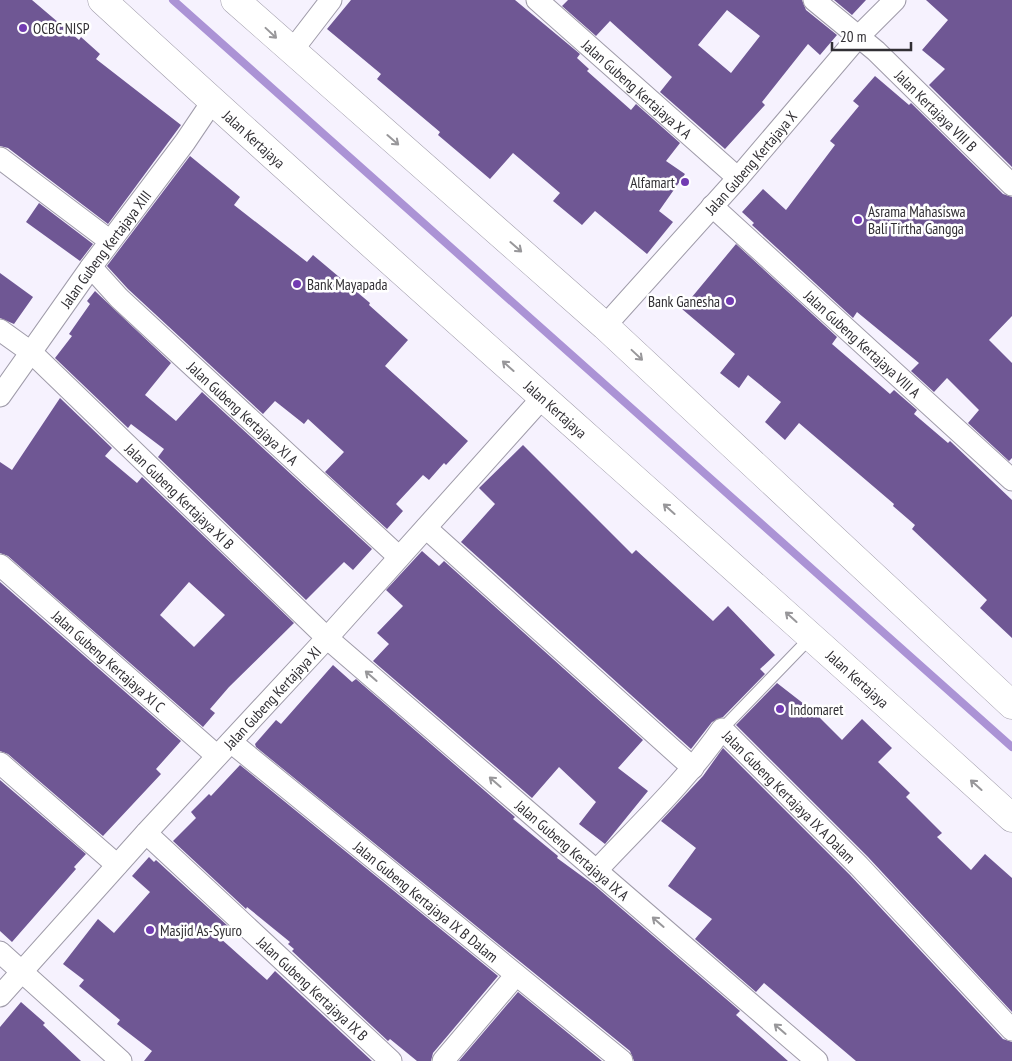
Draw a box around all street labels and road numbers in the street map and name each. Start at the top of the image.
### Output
street label: Jalan Gubeng Kertajaya X A [578,35,697,143]
street label: Jalan Kertajaya VIII B [890,65,981,155]
street label: Jalan Kertajaya [218,105,289,172]
street label: Jalan Gubeng Kertajaya X [700,106,801,219]
street label: Jalan Gubeng Kertajaya XIII [55,186,155,312]
street label: Jalan Gubeng Kertajaya VIII A [800,285,925,402]
street label: Jalan Gubeng Kertajaya XI A [183,356,303,469]
street label: Jalan Kertajaya [520,375,591,442]
street label: Jalan Gubeng Kertajaya XI B [121,438,238,553]
street label: Jalan Gubeng Kertajaya XI C [48,605,169,716]
street label: Jalan Gubeng Kertajaya XI [219,642,325,754]
street label: Jalan Kertajaya [822,645,893,712]
street label: Jalan Gubeng Kertajaya IX A Dalam [718,725,860,867]
street label: Jalan Gubeng Kertajaya IX A [511,795,634,905]
street label: Jalan Gubeng Kertajaya IX B Dalam [349,836,502,966]
street label: Jalan Gubeng Kertajaya IX B [253,931,372,1044]

